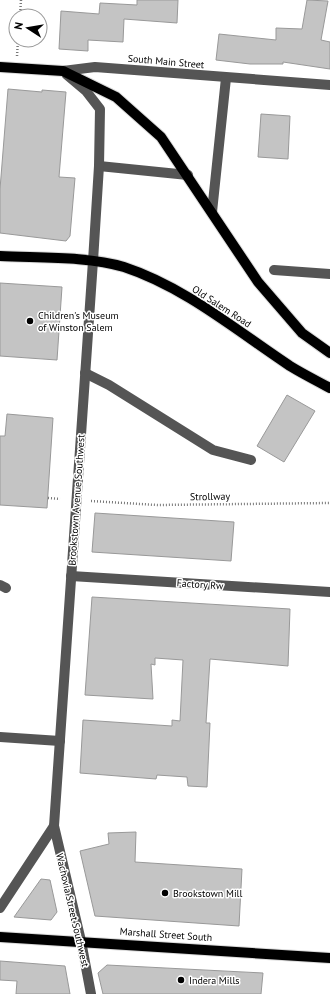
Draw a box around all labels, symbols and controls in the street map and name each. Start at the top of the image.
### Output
north arrow [8,8,48,48]
text: N [11,21,26,31]
street label: South Main Street [127,52,205,71]
street label: Old Salem Road [190,282,254,330]
place label: Children's Museum of Winston Salem [38,309,119,334]
marker: Children's Museum of Winston Salem [25,316,35,326]
street label: Brookstown Avenue Southwest [65,433,88,566]
street label: Strollway [190,490,231,503]
street label: Factory Rw [176,576,224,593]
street label: Wachovia Street Southwest [53,852,92,969]
place label: Brookstown Mill [173,887,242,900]
marker: Brookstown Mill [160,888,170,898]
street label: Marshall Street South [119,925,213,944]
place label: Indera Mills [189,974,240,987]
marker: Indera Mills [176,975,186,985]

